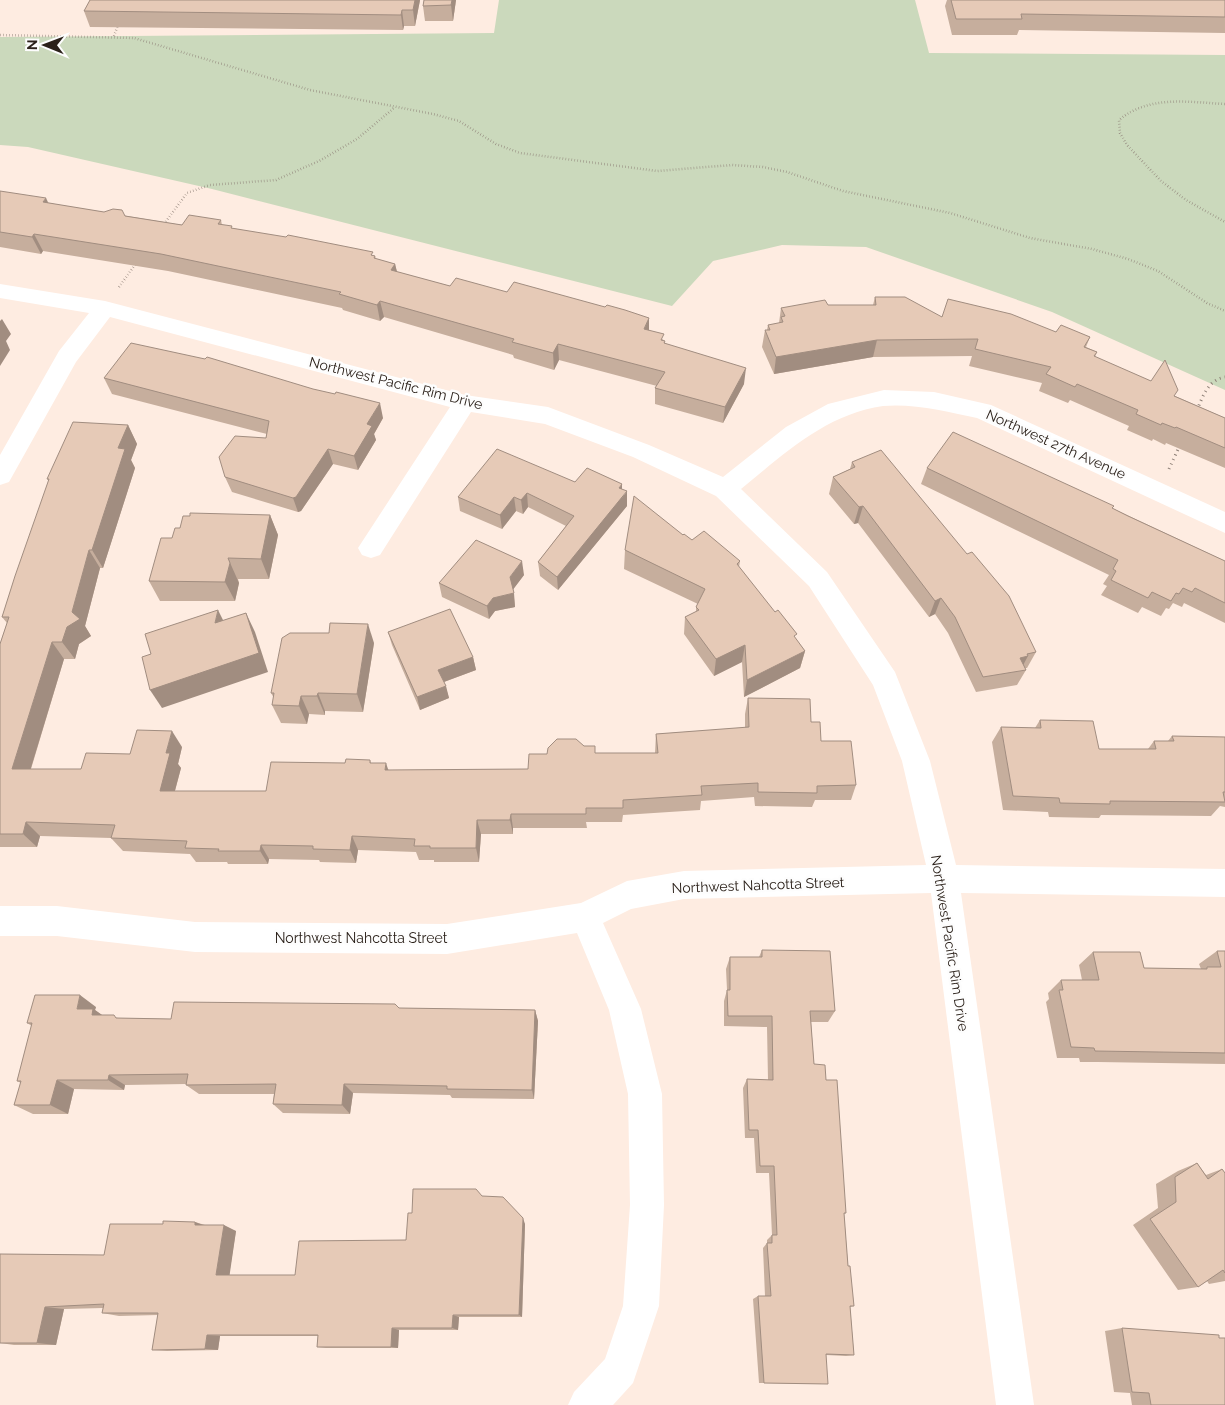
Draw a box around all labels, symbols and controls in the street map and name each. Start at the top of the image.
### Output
north arrow [20,20,70,70]
text: N [24,39,40,50]
street label: Northwest Pacific Rim Drive [308,354,484,412]
street label: Northwest 27th Avenue [984,406,1128,482]
street label: Northwest Pacific Rim Drive [928,854,972,1032]
street label: Northwest Nahcotta Street [671,874,845,896]
street label: Northwest Nahcotta Street [275,930,448,946]

